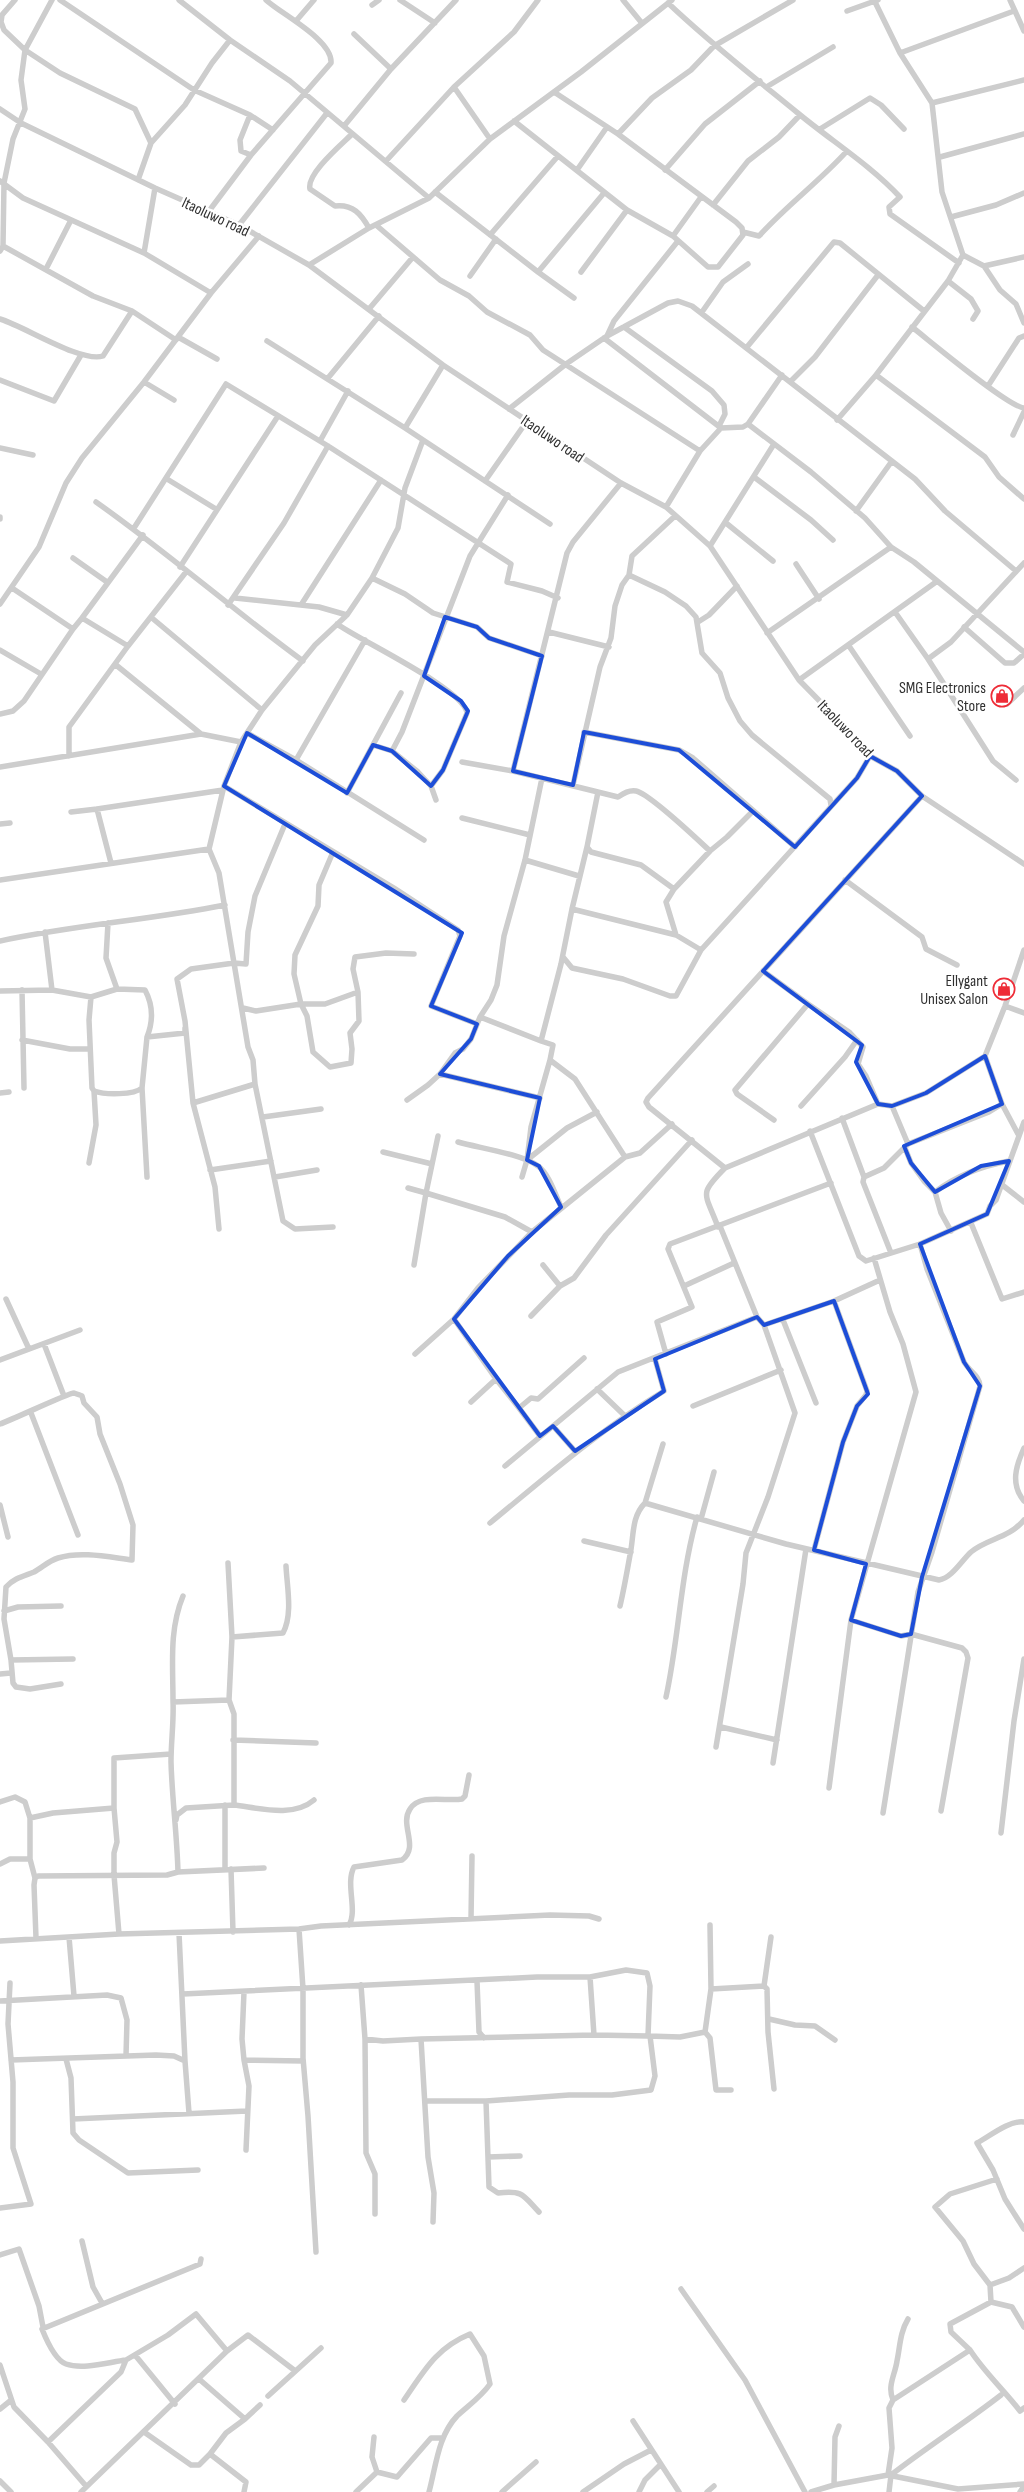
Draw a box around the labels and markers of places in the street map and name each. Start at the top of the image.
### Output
place label: SMG Electronics Store [899,679,986,716]
shop icon: SMG Electronics Store [990,684,1014,708]
place label: Ellygant Unisex Salon [920,972,988,1009]
shop icon: Ellygant Unisex Salon [992,977,1016,1001]

